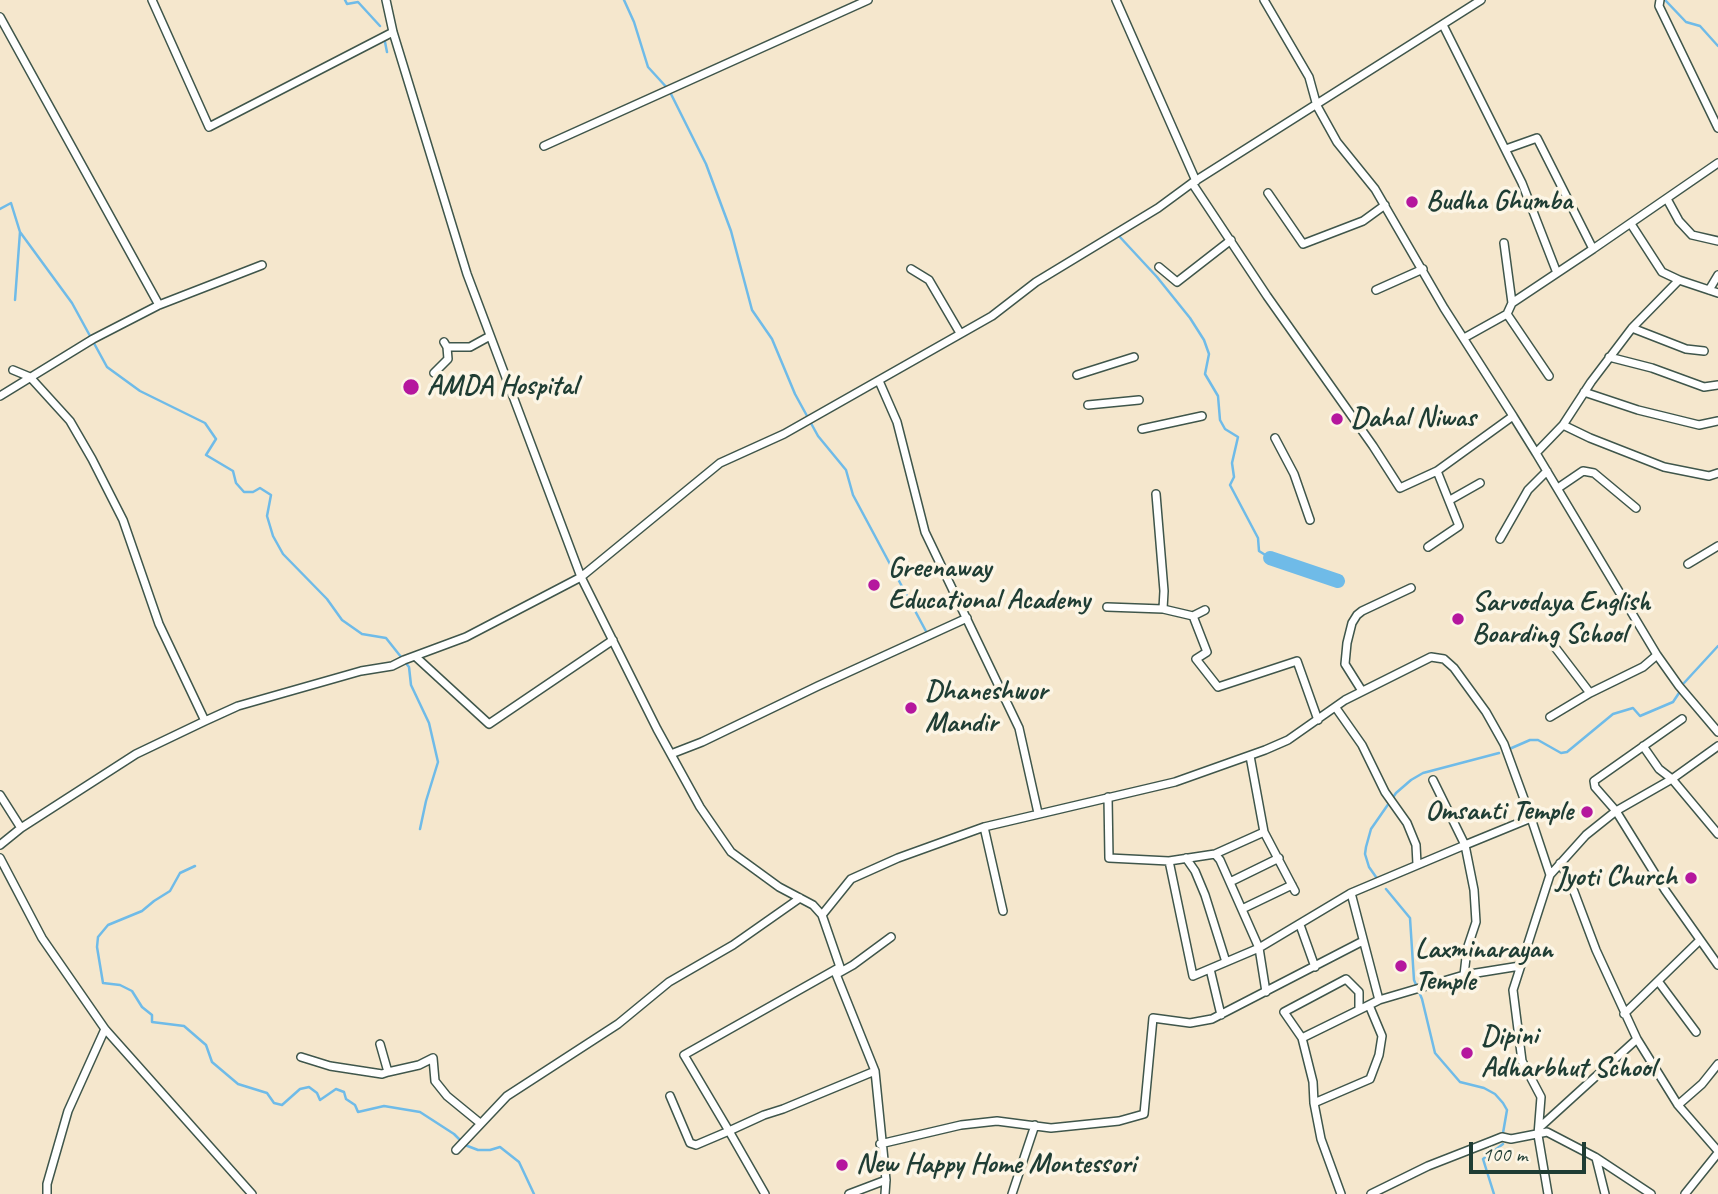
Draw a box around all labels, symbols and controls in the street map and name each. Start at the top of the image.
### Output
place label: Budha Ghumba [1426,185,1572,219]
marker: Budha Ghumba [1404,194,1420,210]
place label: AMDA Hospital [427,370,577,404]
marker: AMDA Hospital [401,377,421,397]
place label: Dahal Niwas [1351,402,1476,436]
marker: Dahal Niwas [1329,411,1345,427]
place label: Greenaway Educational Academy [888,552,1090,618]
marker: Greenaway Educational Academy [866,577,882,593]
place label: Sarvodaya English Boarding School [1472,586,1650,652]
marker: Sarvodaya English Boarding School [1450,611,1466,627]
place label: Dhaneshwor Mandir [925,675,1047,741]
marker: Dhaneshwor Mandir [903,700,919,716]
place label: Omsanti Temple [1425,795,1573,829]
marker: Omsanti Temple [1579,804,1595,820]
place label: Jyoti Church [1556,861,1677,895]
marker: Jyoti Church [1683,870,1699,886]
place label: Laxminarayan Temple [1415,933,1553,999]
marker: Laxminarayan Temple [1393,958,1409,974]
place label: Dipini Adharbhut School [1481,1020,1656,1086]
marker: Dipini Adharbhut School [1459,1045,1475,1061]
scale bar [1473,1128,1590,1172]
text: 100 m [1482,1141,1527,1167]
place label: New Happy Home Montessori [856,1148,1136,1182]
marker: New Happy Home Montessori [834,1157,850,1173]

